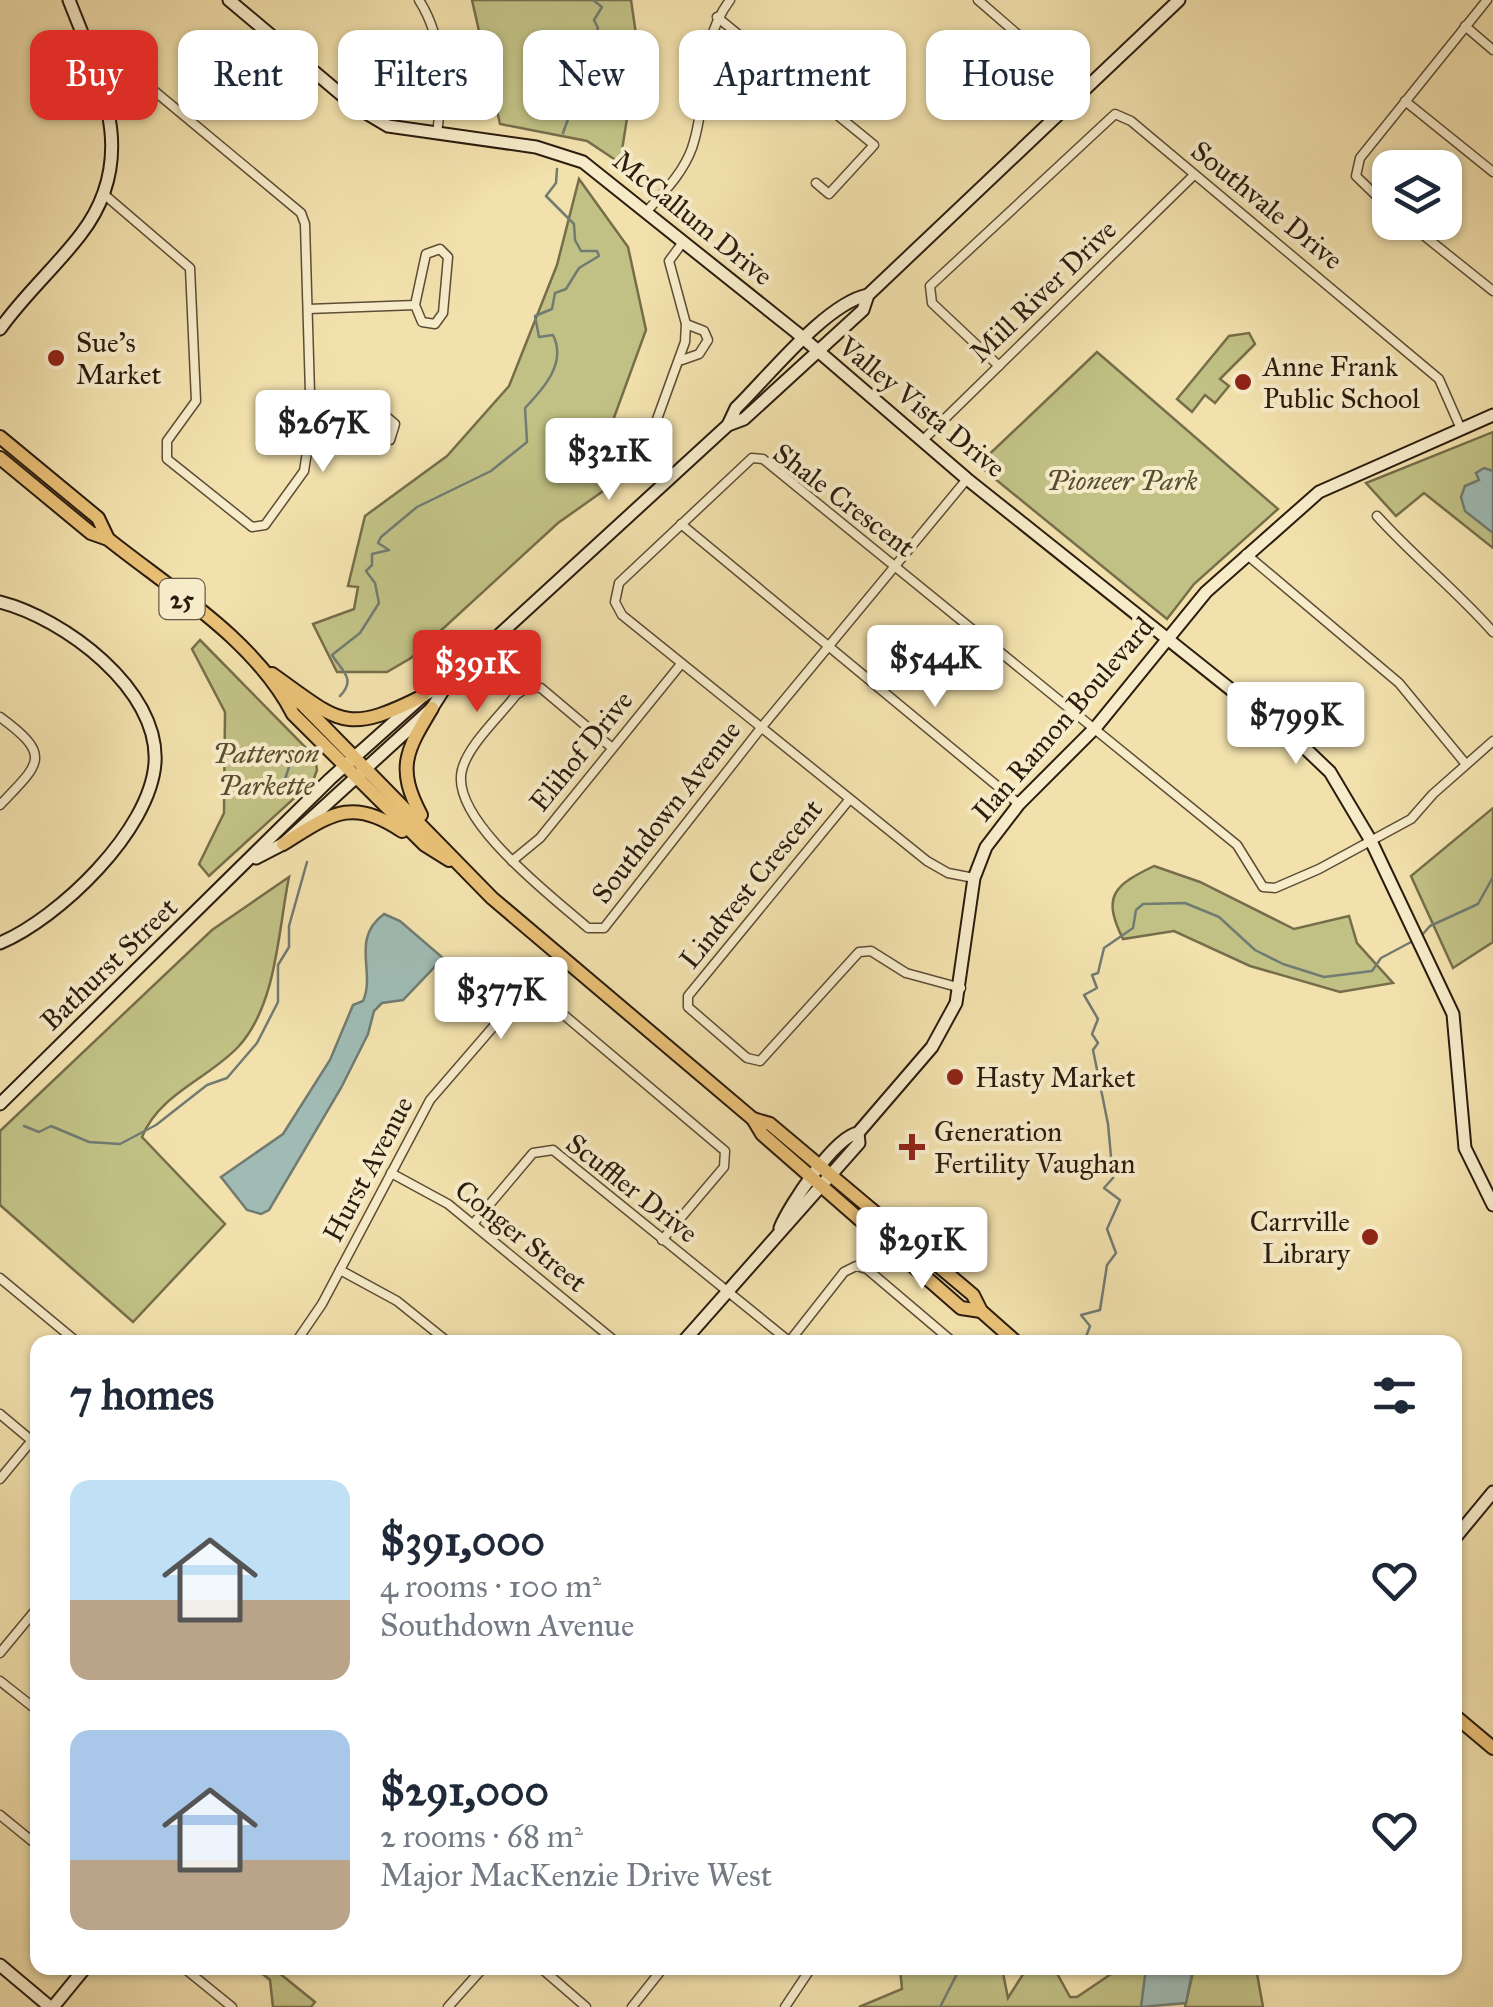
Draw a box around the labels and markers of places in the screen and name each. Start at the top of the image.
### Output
place label: Sue's Market [76,325,161,392]
marker: Sue's Market [45,347,67,369]
place label: Anne Frank Public School [1262,349,1420,416]
marker: Anne Frank Public School [1232,371,1254,393]
pin: $267K [253,390,393,475]
pin: $321K [539,418,679,503]
pin: $544K [865,625,1005,710]
pin: $391K [407,630,547,715]
pin: $799K [1226,682,1366,767]
pin: $377K [431,957,571,1042]
place label: Hasty Market [975,1060,1136,1095]
marker: Hasty Market [944,1066,966,1088]
place label: Generation Fertility Vaughan [934,1114,1135,1181]
marker: Generation Fertility Vaughan [899,1134,925,1160]
place label: Carrville Library [1250,1204,1351,1271]
pin: $291K [852,1207,992,1292]
marker: Carrville Library [1359,1226,1381,1248]

